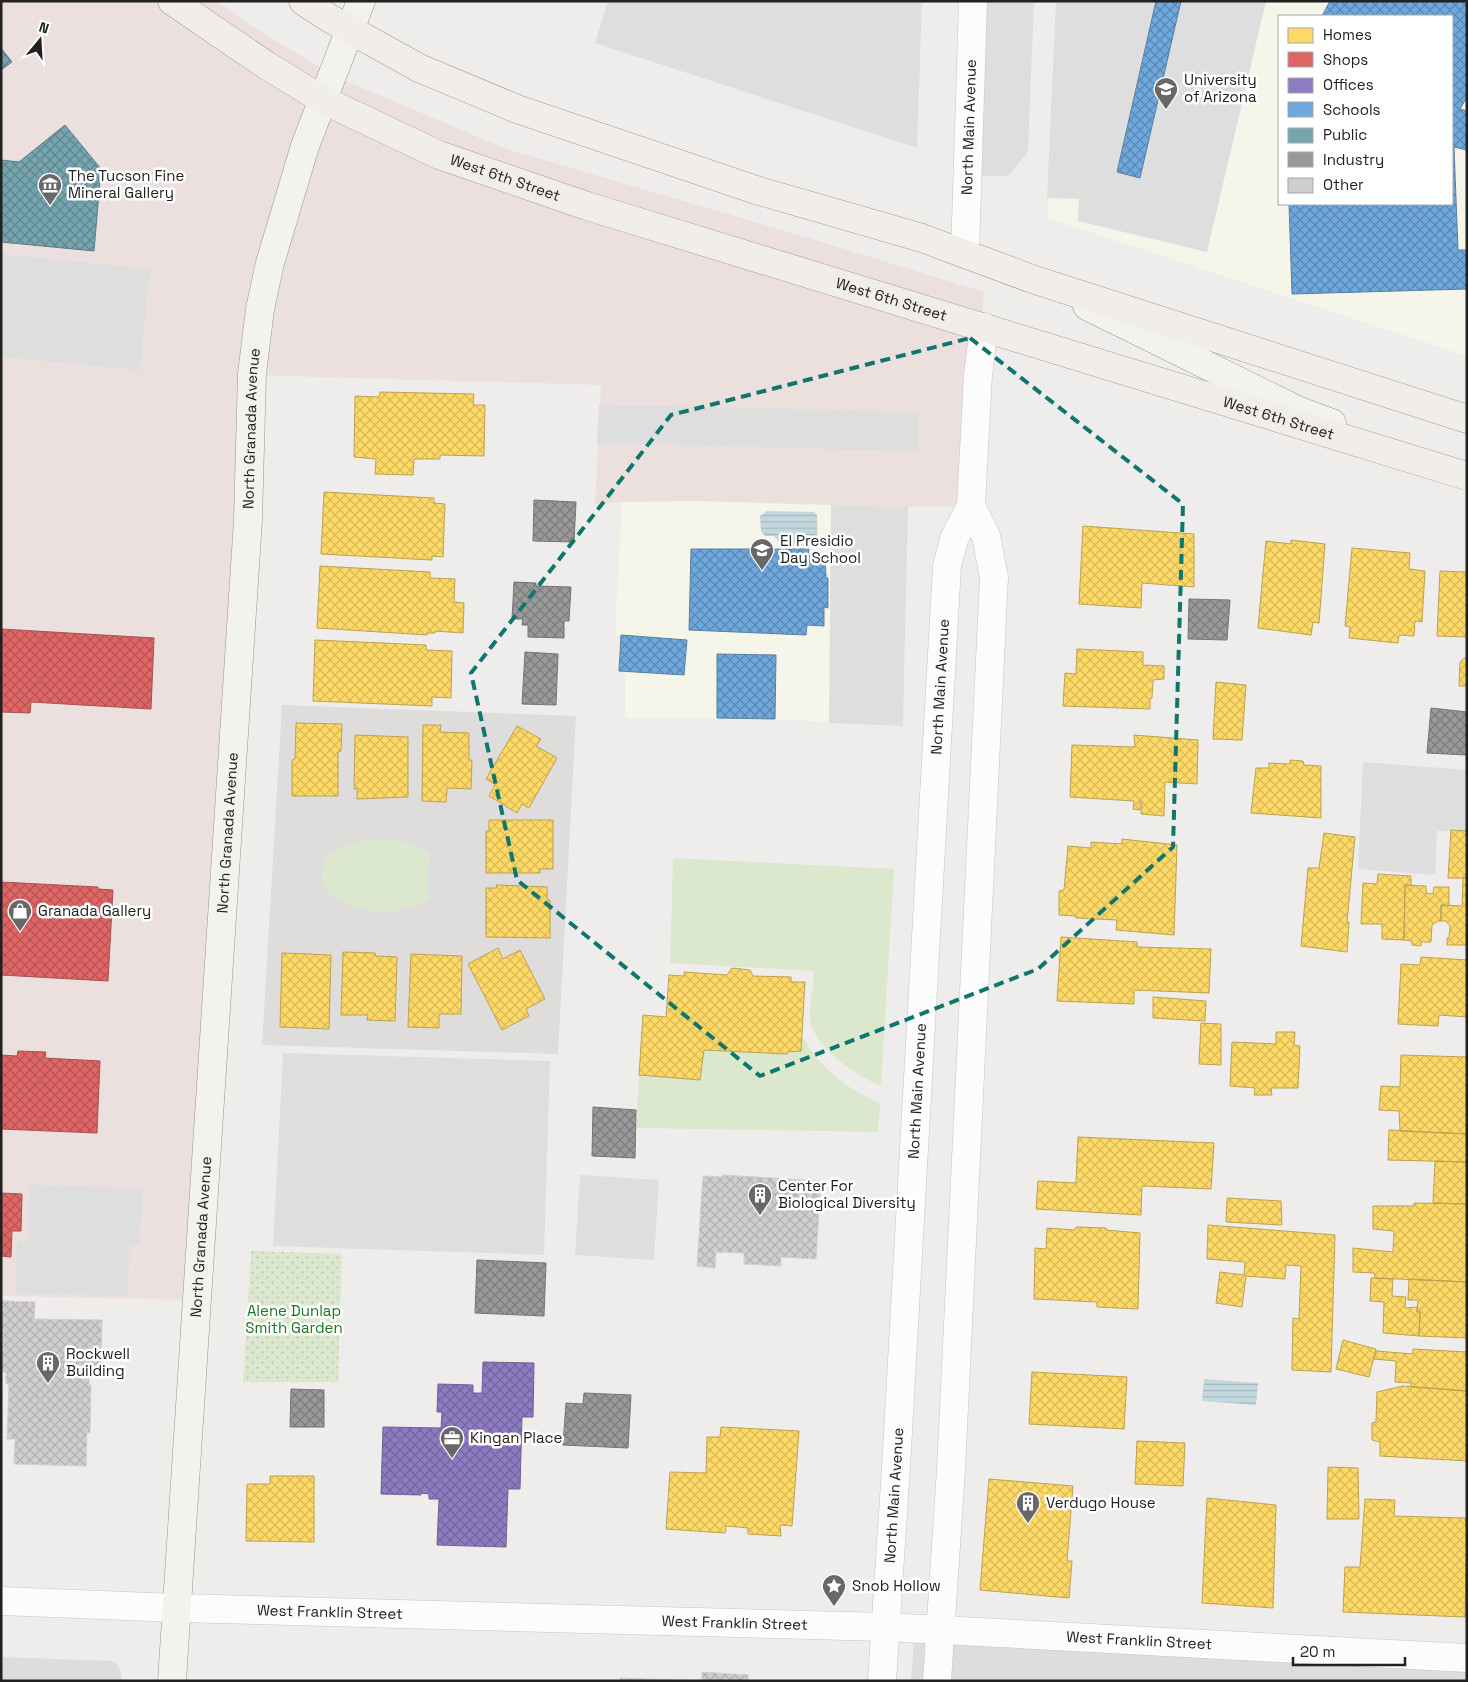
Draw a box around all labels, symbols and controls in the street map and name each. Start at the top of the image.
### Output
north arrow [15,15,65,65]
legend [1278,15,1453,205]
text: N [37,18,51,38]
text: Homes [1323,25,1372,44]
text: Shops [1323,50,1368,69]
street label: North Main Avenue [957,59,980,195]
place label: University of Arizona [1184,70,1257,106]
text: Offices [1323,75,1374,94]
school or university icon: University of Arizona [1153,76,1179,110]
text: Schools [1323,100,1381,119]
text: Public [1323,125,1367,144]
street label: West 6th Street [448,150,563,205]
text: Industry [1323,150,1384,169]
place label: The Tucson Fine Mineral Gallery [68,166,184,202]
museum icon: The Tucson Fine Mineral Gallery [37,172,63,206]
text: Other [1323,175,1364,194]
street label: West 6th Street [834,273,950,325]
street label: North Granada Avenue [238,347,264,509]
street label: West 6th Street [1221,392,1337,444]
place label: El Presidio Day School [780,531,861,567]
school or university icon: El Presidio Day School [749,537,775,571]
street label: North Main Avenue [926,618,953,755]
street label: North Granada Avenue [212,752,242,914]
shop icon: Granada Gallery [7,898,33,932]
place label: Granada Gallery [38,901,151,920]
street label: North Main Avenue [903,1022,930,1159]
street label: North Granada Avenue [186,1156,215,1318]
place label: Center For Biological Diversity [778,1176,916,1212]
building icon: Center For Biological Diversity [747,1182,773,1216]
park label: Alene Dunlap Smith Garden [245,1301,343,1337]
place label: Rockwell Building [66,1344,130,1380]
building icon: Rockwell Building [35,1350,61,1384]
office icon: Kingan Place [439,1425,465,1459]
street label: North Main Avenue [880,1427,907,1564]
place label: Kingan Place [470,1428,562,1447]
building icon: Verdugo House [1015,1490,1041,1524]
place label: Verdugo House [1046,1493,1156,1512]
place icon: Snob Hollow [821,1573,847,1607]
place label: Snob Hollow [852,1576,941,1595]
street label: West Franklin Street [257,1600,403,1623]
street label: West Franklin Street [661,1611,808,1634]
street label: West Franklin Street [1066,1627,1213,1653]
scale bar [1293,1634,1406,1666]
text: 20 m [1300,1642,1335,1661]

